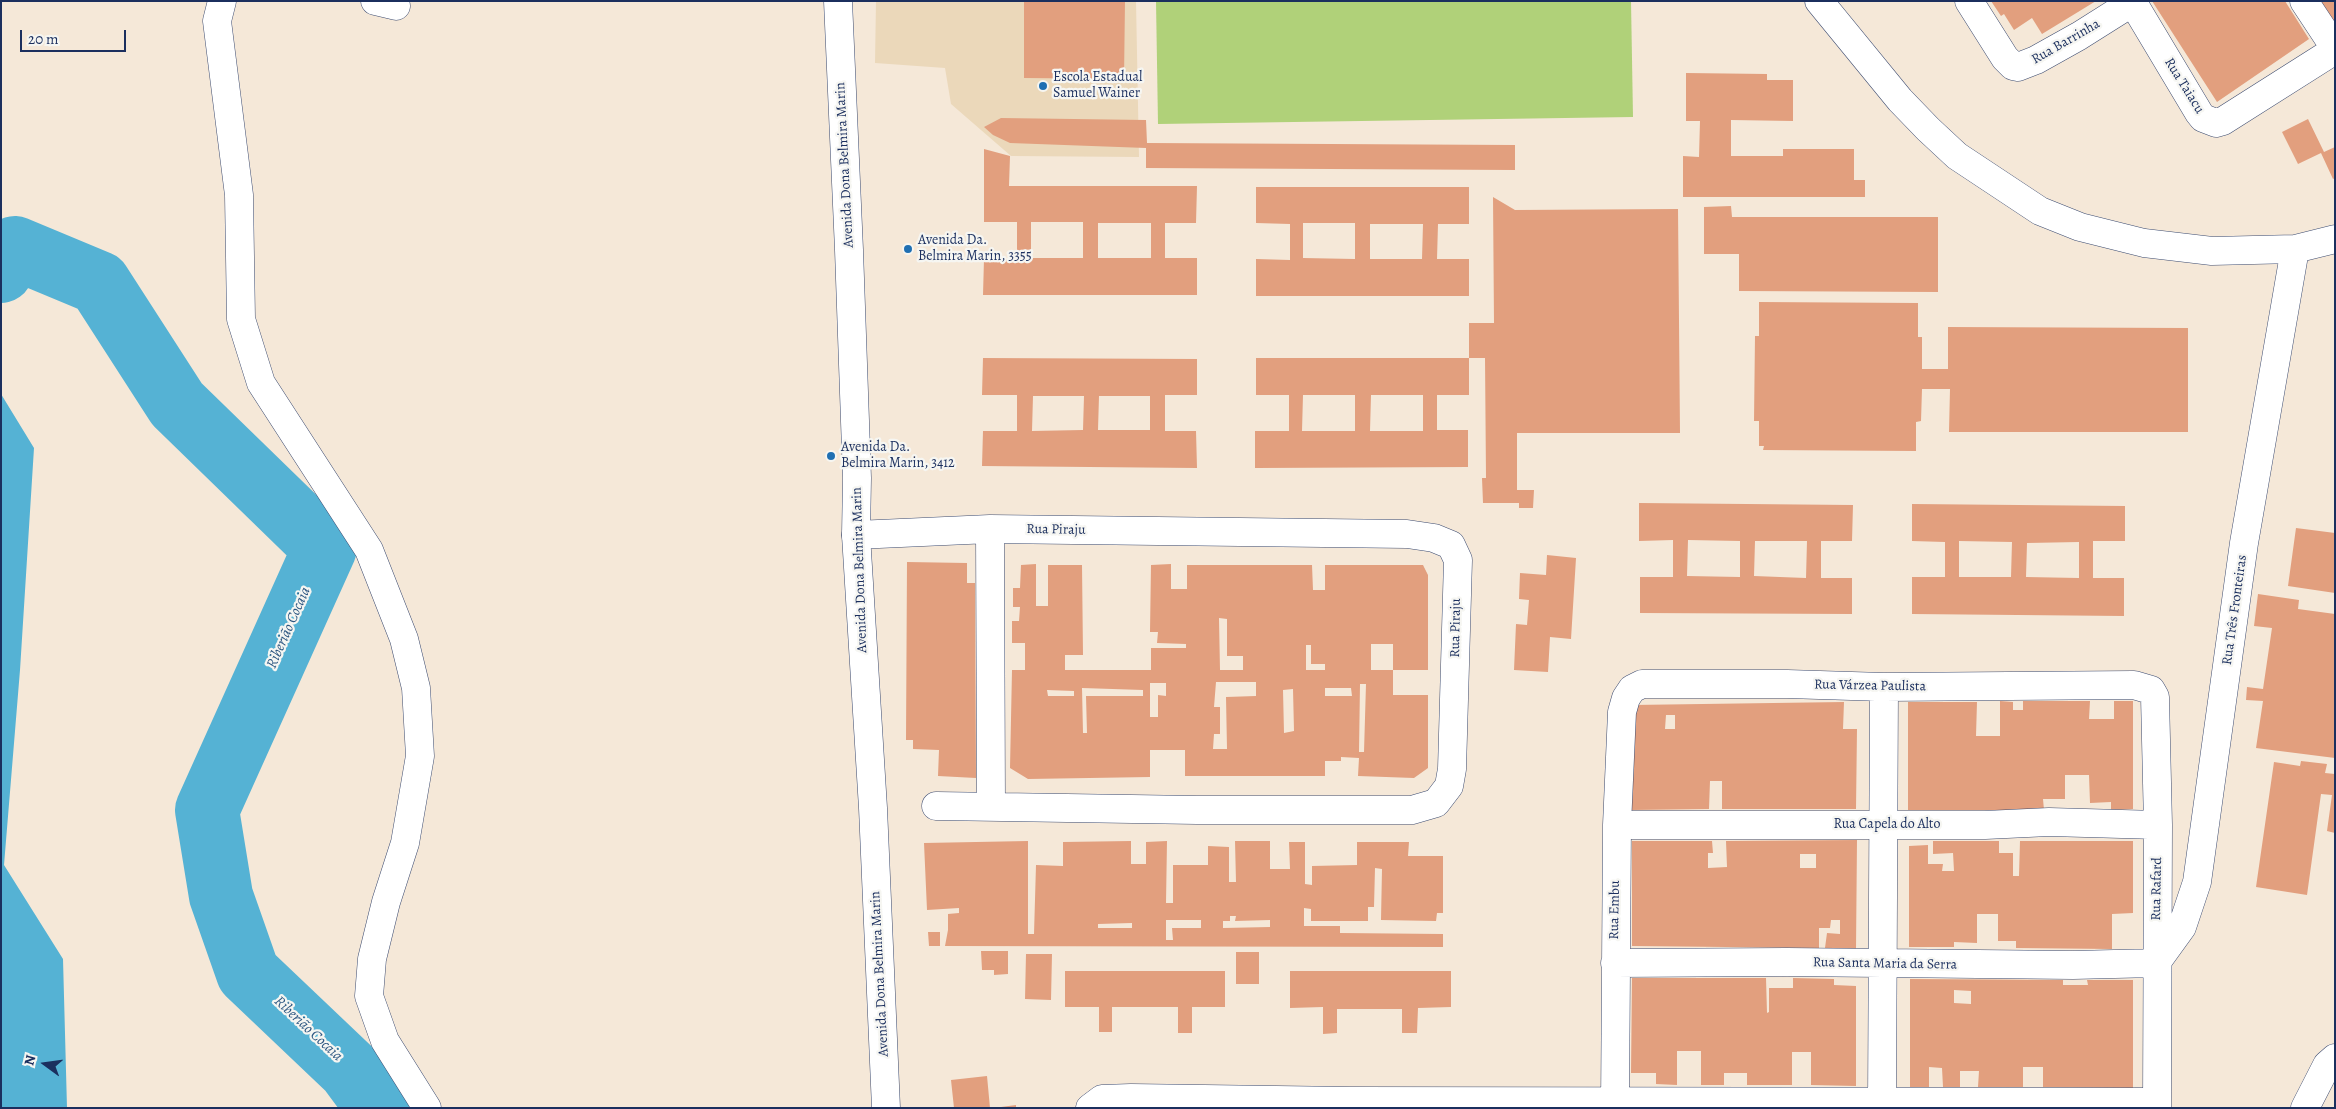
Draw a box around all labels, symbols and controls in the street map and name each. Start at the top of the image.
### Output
street label: Rua Barrinha [2029,16,2103,68]
scale bar [22,20,129,52]
text: 20 m [28,29,59,49]
street label: Rua Taiacu [2160,55,2208,117]
place label: Escola Estadual Samuel Wainer [1053,70,1142,102]
marker: Escola Estadual Samuel Wainer [1037,80,1049,92]
street label: Avenida Dona Belmira Marin [832,82,858,248]
place label: Avenida Da. Belmira Marin, 3355 [918,233,1032,266]
marker: Avenida Da. Belmira Marin, 3355 [902,243,914,255]
place label: Avenida Da. Belmira Marin, 3412 [841,440,955,472]
marker: Avenida Da. Belmira Marin, 3412 [825,450,837,462]
street label: Avenida Dona Belmira Marin [849,487,871,653]
street label: Rua Piraju [1026,521,1086,539]
street label: Rua Três Fronteiras [2219,554,2251,666]
water label: Riberião Cocaia [263,585,315,671]
street label: Rua Piraju [1447,598,1465,658]
street label: Rua Várzea Paulista [1814,677,1926,695]
street label: Rua Capela do Alto [1834,817,1940,833]
street label: Rua Rafard [2148,857,2166,921]
street label: Rua Embu [1606,880,1624,940]
street label: Avenida Dona Belmira Marin [867,891,893,1057]
street label: Rua Santa Maria da Serra [1813,954,1957,974]
water label: Riberião Cocaia [270,993,346,1065]
north arrow [20,1039,70,1089]
text: N [20,1053,40,1068]

